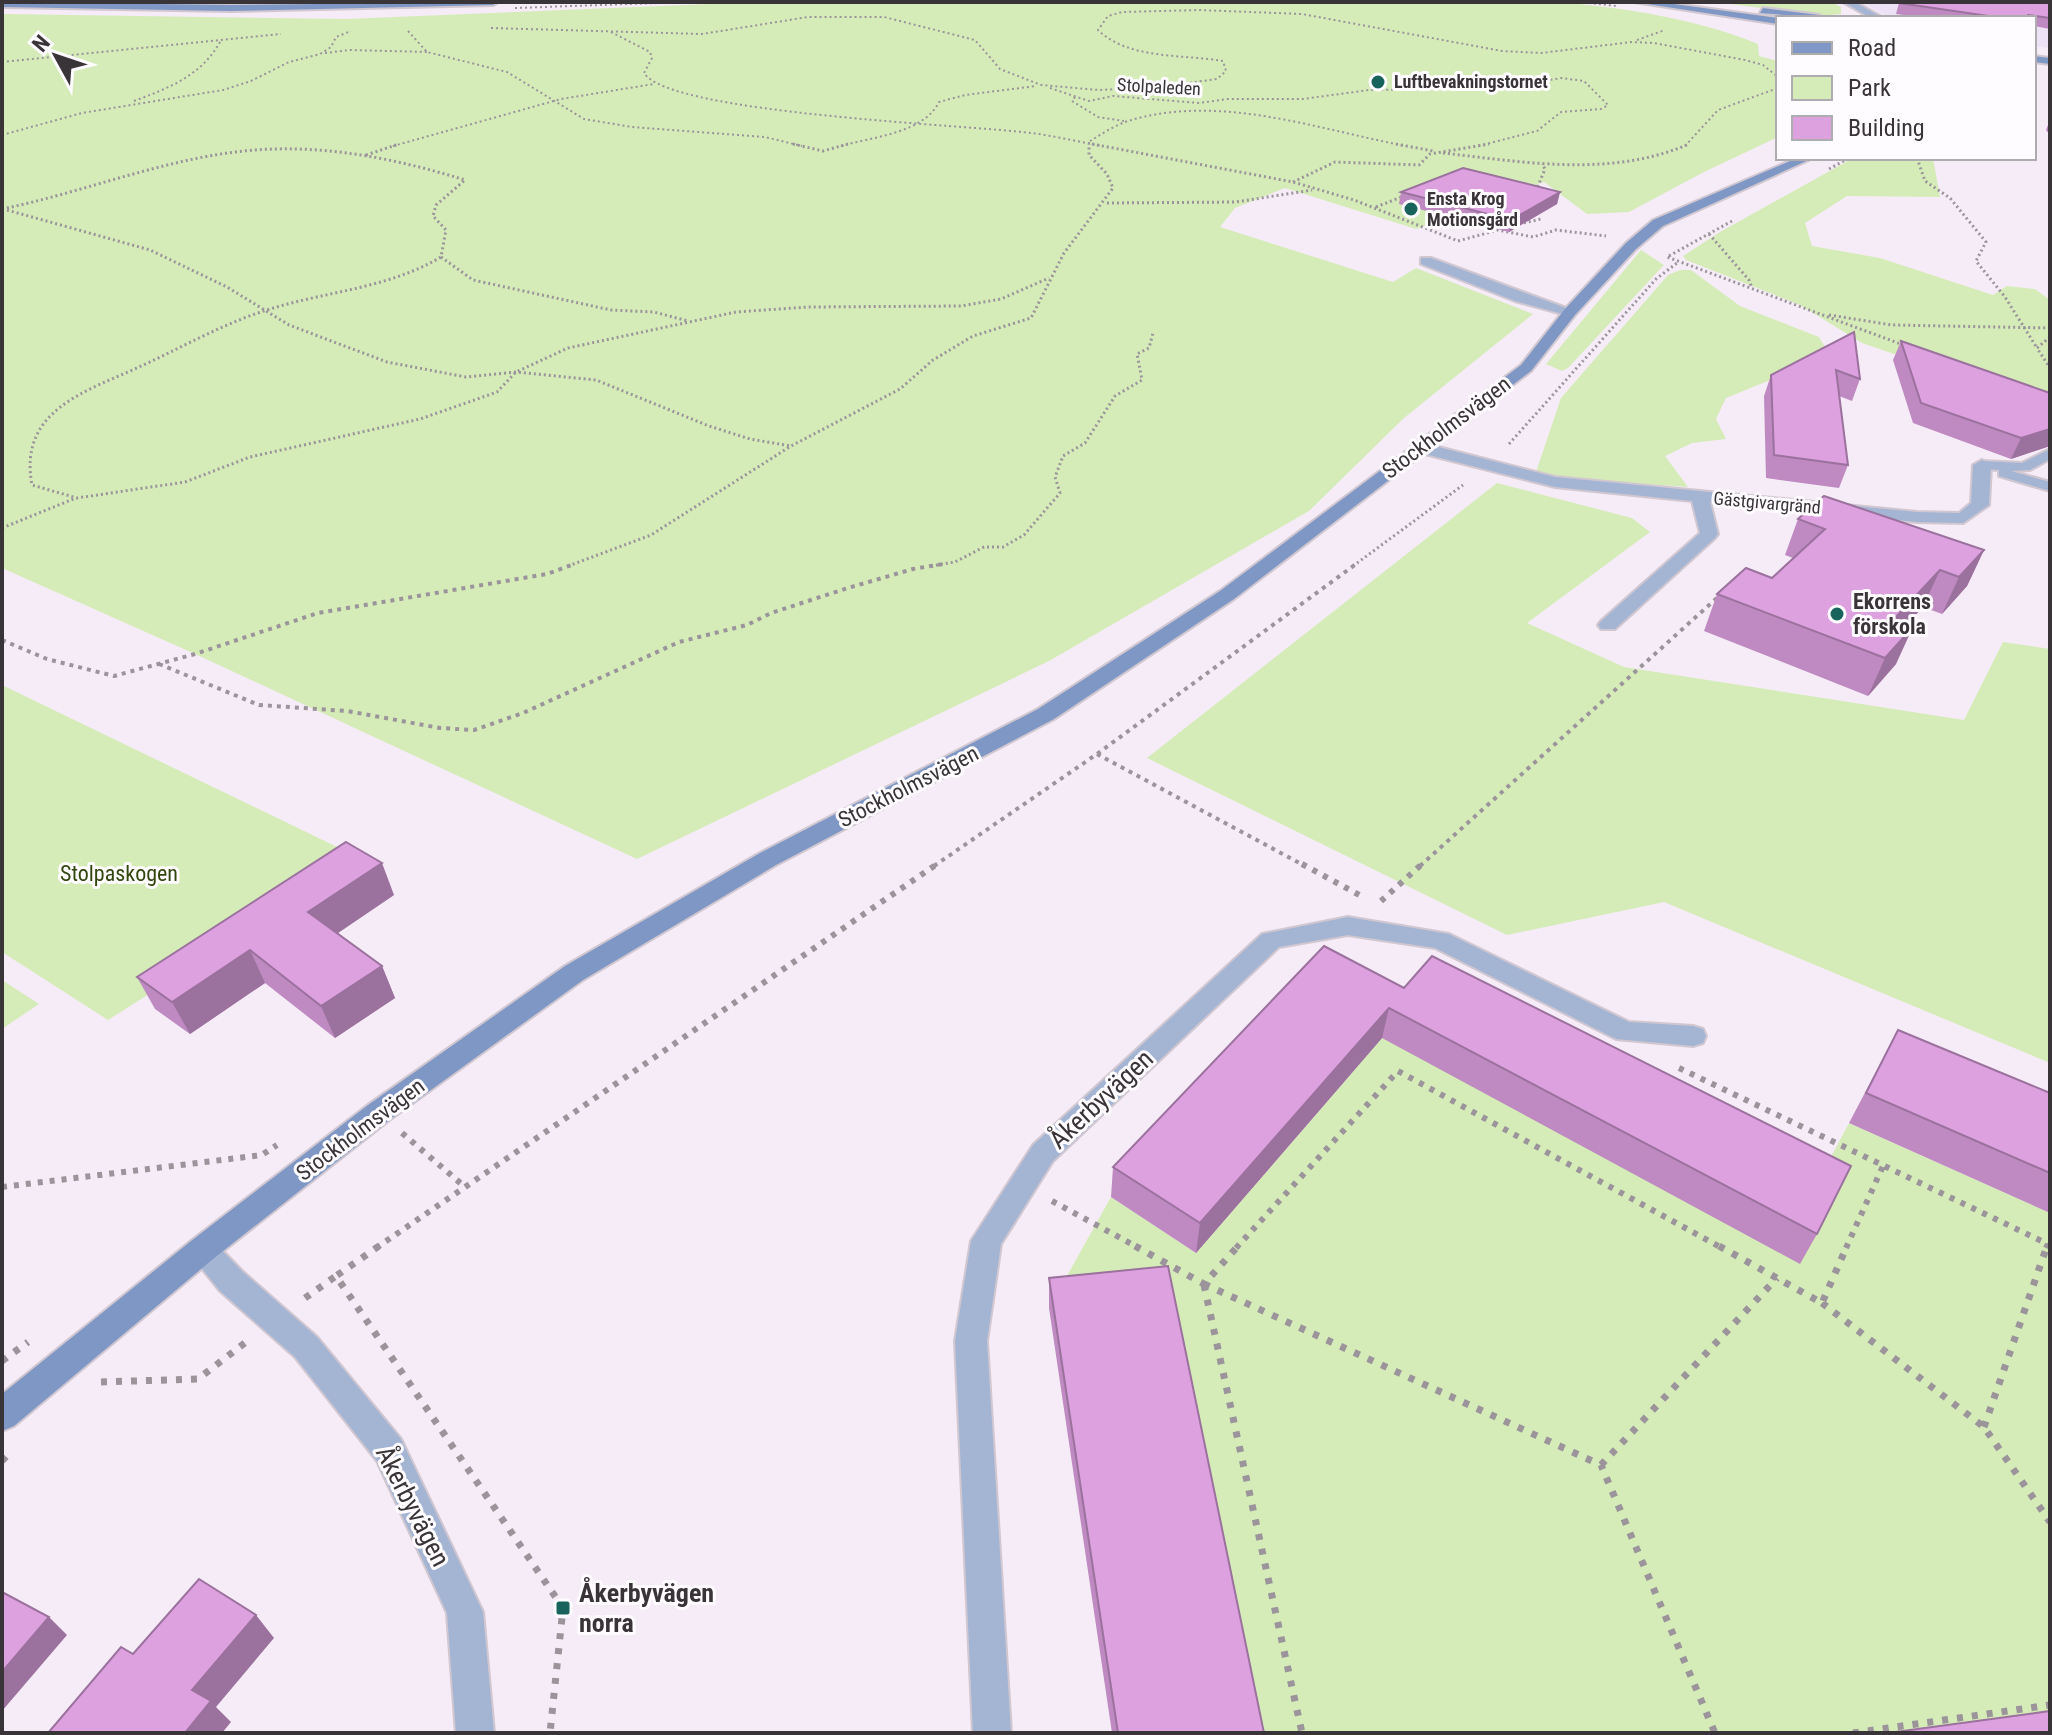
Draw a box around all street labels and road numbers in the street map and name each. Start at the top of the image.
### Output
street label: Stolpaleden [1117,74,1201,99]
street label: Stockholmsvägen [1377,371,1515,484]
street label: Gästgivargränd [1713,487,1822,518]
street label: Stockholmsvägen [834,740,982,832]
street label: Åkerbyvägen [1042,1043,1159,1155]
street label: Stockholmsvägen [291,1073,429,1186]
street label: Åkerbyvägen [370,1440,457,1571]

